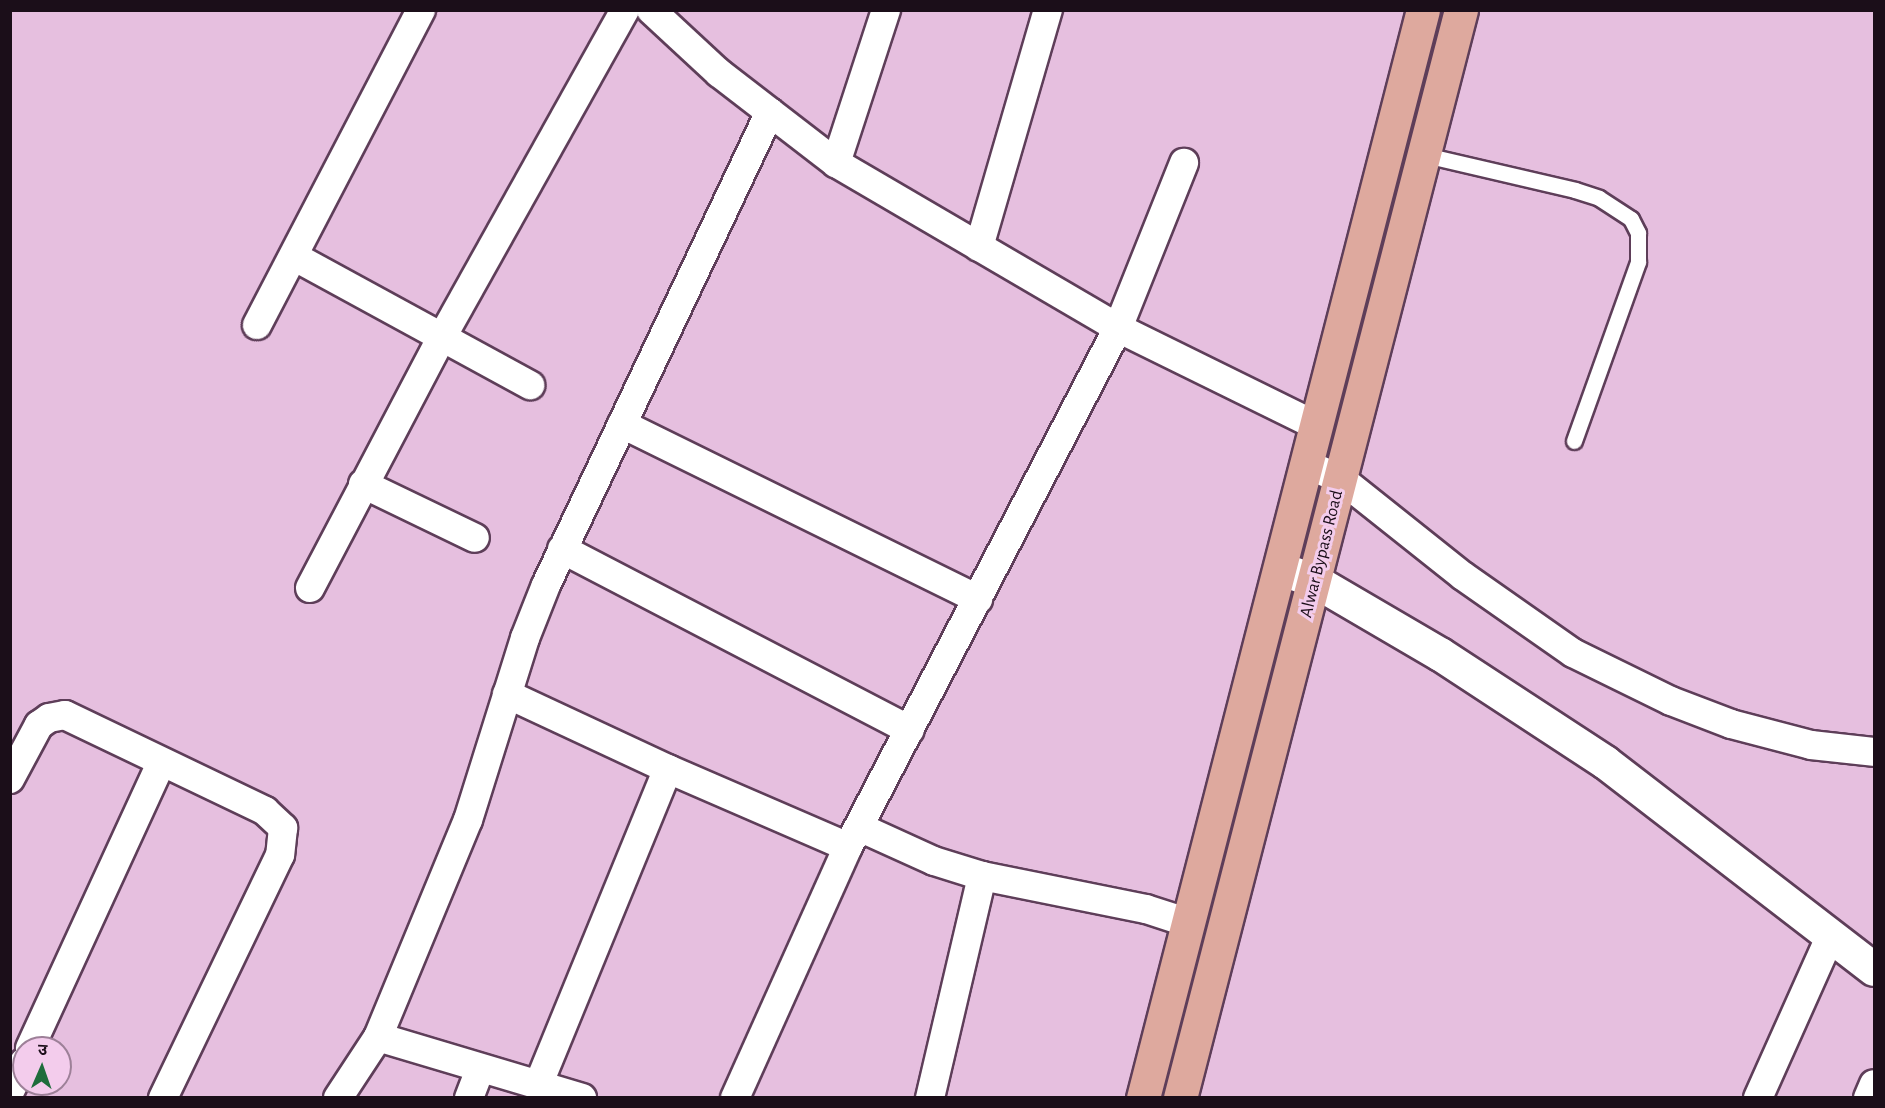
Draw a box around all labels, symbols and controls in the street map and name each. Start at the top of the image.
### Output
street label: Alwar Bypass Road [1296,488,1348,620]
north arrow [12,1036,72,1096]
text: उ [38,1042,48,1058]

